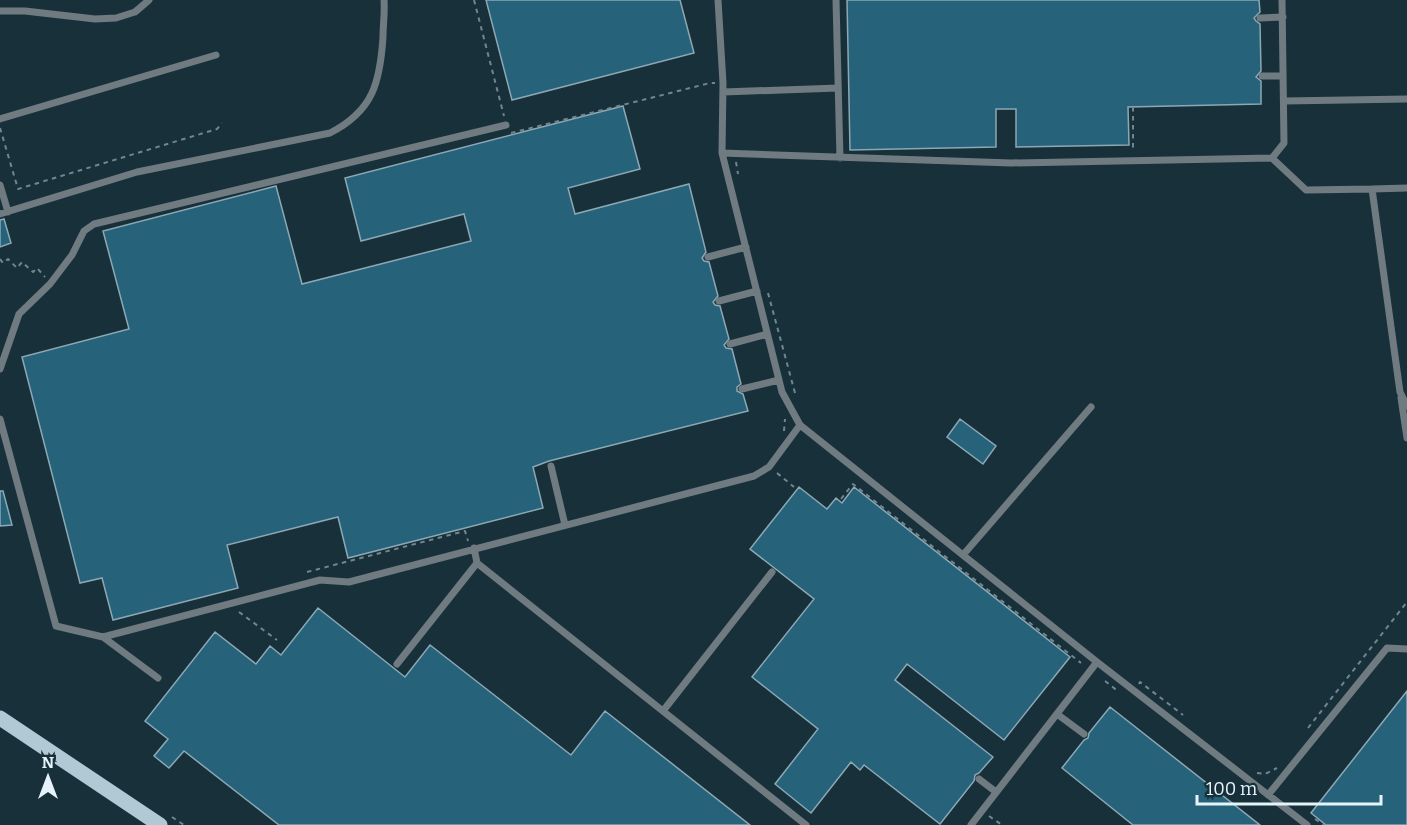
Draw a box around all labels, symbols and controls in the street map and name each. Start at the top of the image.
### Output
north arrow [18,747,78,807]
text: N [42,753,54,772]
scale bar [1197,768,1382,806]
text: 100 m [1206,778,1257,800]

